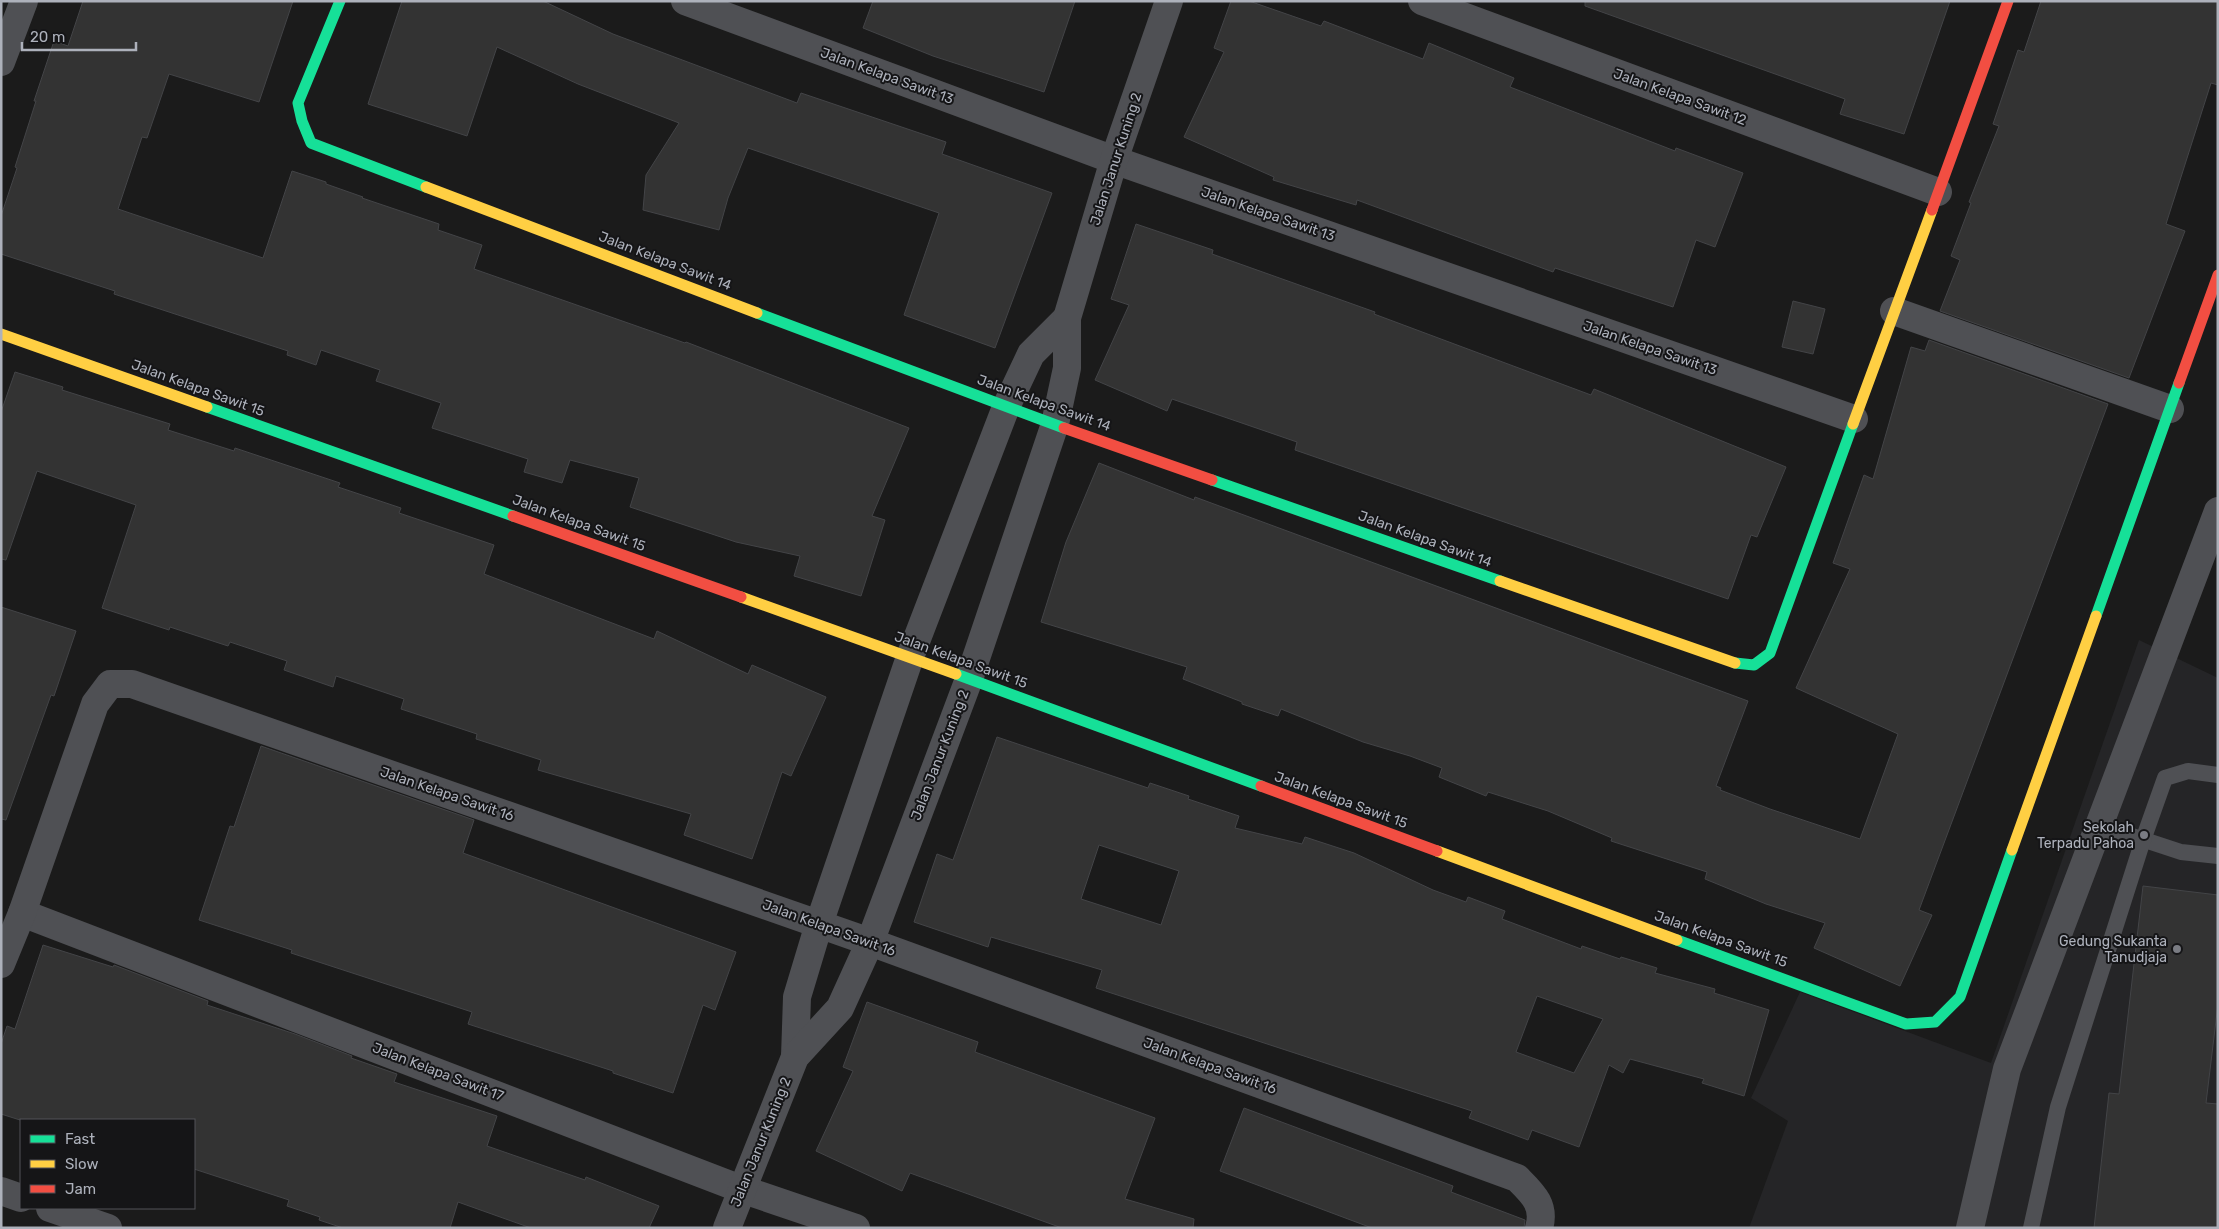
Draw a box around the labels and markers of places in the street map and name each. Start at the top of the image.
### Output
place label: Sekolah Terpadu Pahoa [2037,819,2134,852]
marker: Sekolah Terpadu Pahoa [2138,829,2150,841]
place label: Gedung Sukanta Tanudjaja [2059,933,2167,966]
marker: Gedung Sukanta Tanudjaja [2171,943,2183,955]

